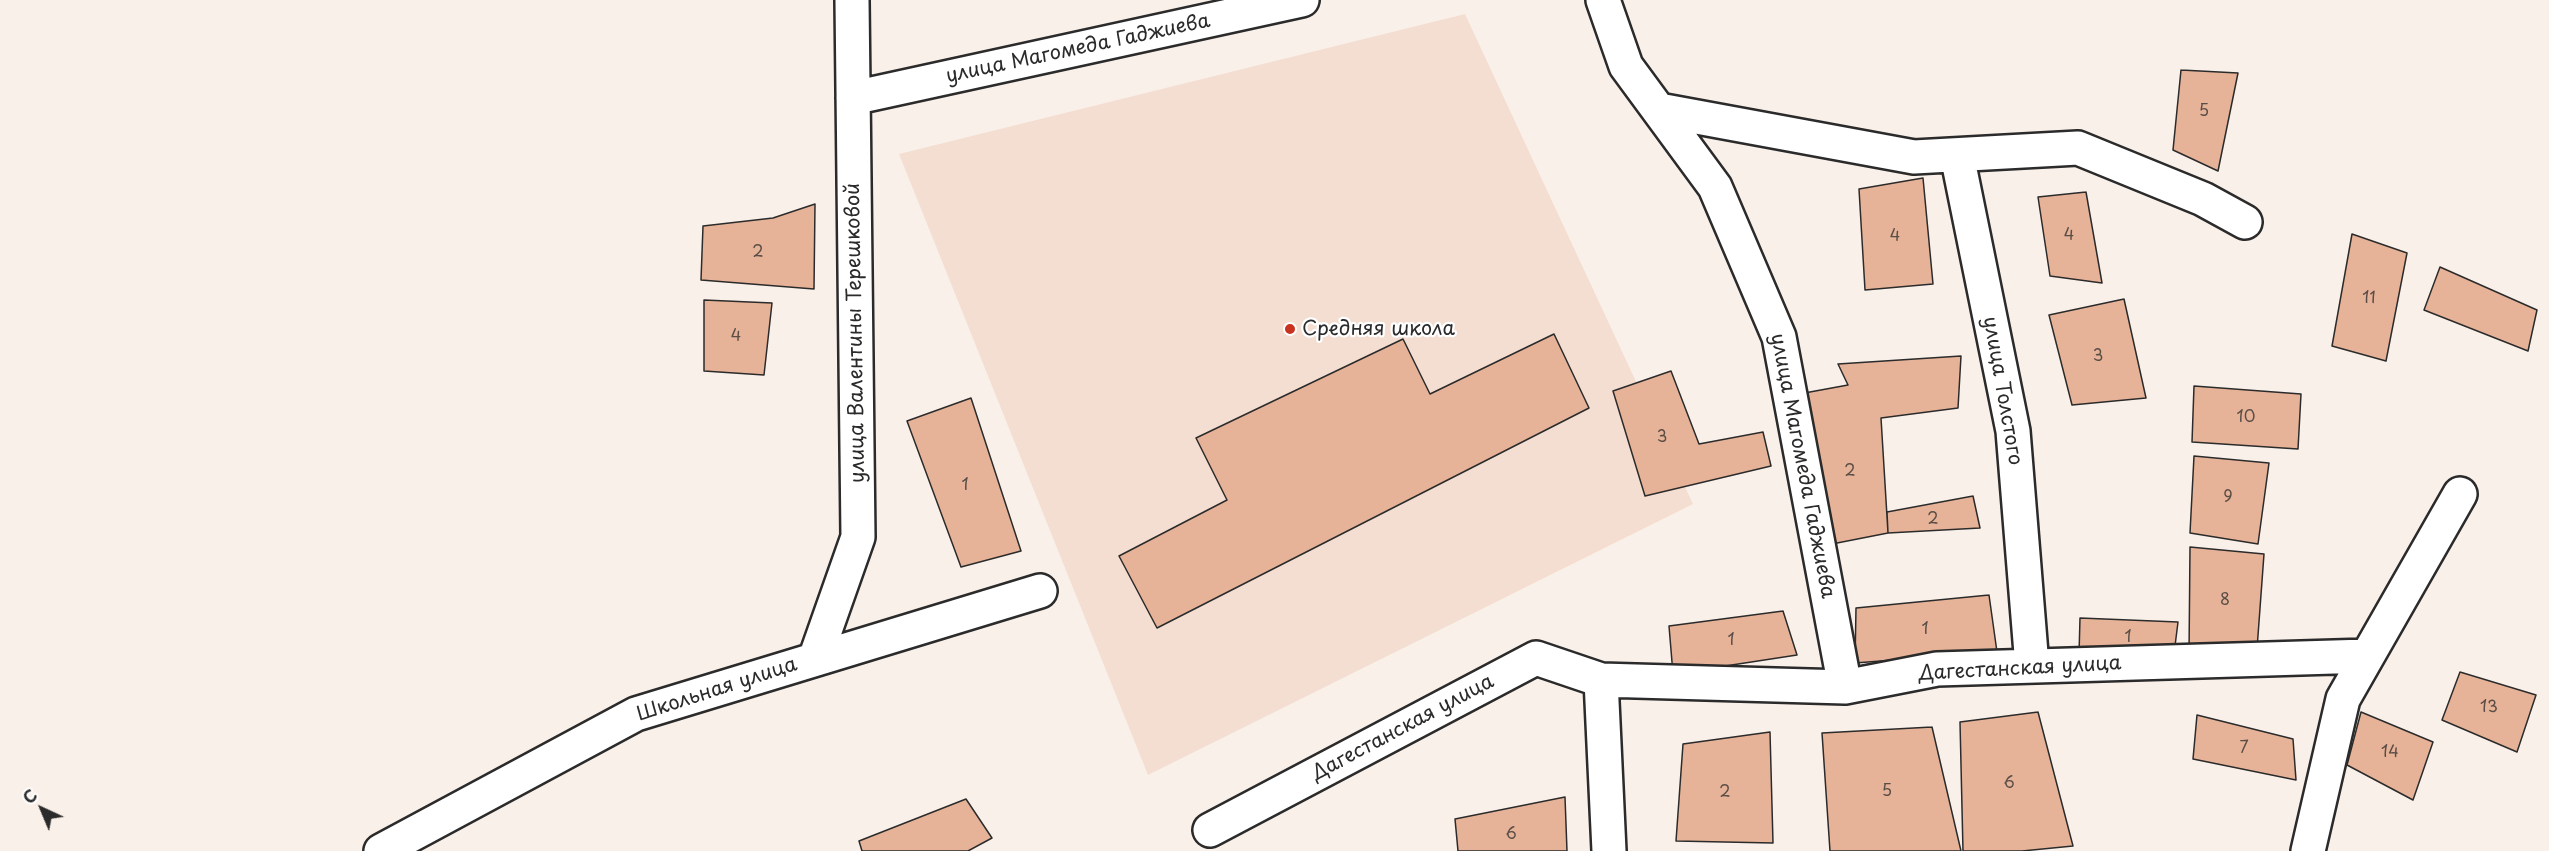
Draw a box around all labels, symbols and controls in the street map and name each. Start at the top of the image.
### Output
street label: улица Магомеда Гаджиева [944,9,1212,89]
house number: 5 [2199,102,2209,122]
street label: улица Валентины Терешковой [841,183,871,483]
house number: 4 [2064,226,2074,246]
house number: 4 [1890,227,1900,247]
house number: 2 [752,243,764,263]
house number: 11 [2362,289,2376,309]
street label: улица Толстого [1977,315,2027,467]
place label: Средняя школа [1302,317,1455,341]
marker: Средняя школа [1283,322,1297,336]
house number: 4 [731,327,741,347]
street label: улица Магомеда Гаджиева [1765,332,1839,600]
house number: 3 [2093,347,2103,367]
house number: 10 [2237,408,2255,428]
house number: 3 [1657,428,1667,448]
house number: 2 [1844,462,1856,482]
house number: 1 [961,476,969,496]
house number: 9 [2223,488,2233,508]
house number: 2 [1927,510,1939,530]
house number: 8 [2220,591,2230,611]
house number: 1 [1921,620,1929,640]
house number: 1 [2124,628,2132,648]
house number: 1 [1727,631,1735,651]
street label: Дагестанская улица [1918,652,2122,686]
street label: Школьная улица [634,653,800,727]
street label: Дагестанская улица [1308,670,1498,786]
house number: 13 [2480,698,2498,718]
house number: 7 [2239,739,2249,759]
house number: 14 [2381,743,2399,763]
house number: 6 [2003,774,2015,794]
north arrow [12,779,72,839]
house number: 5 [1882,782,1892,802]
text: С [17,783,42,809]
house number: 2 [1719,783,1731,803]
house number: 6 [1505,825,1517,845]

